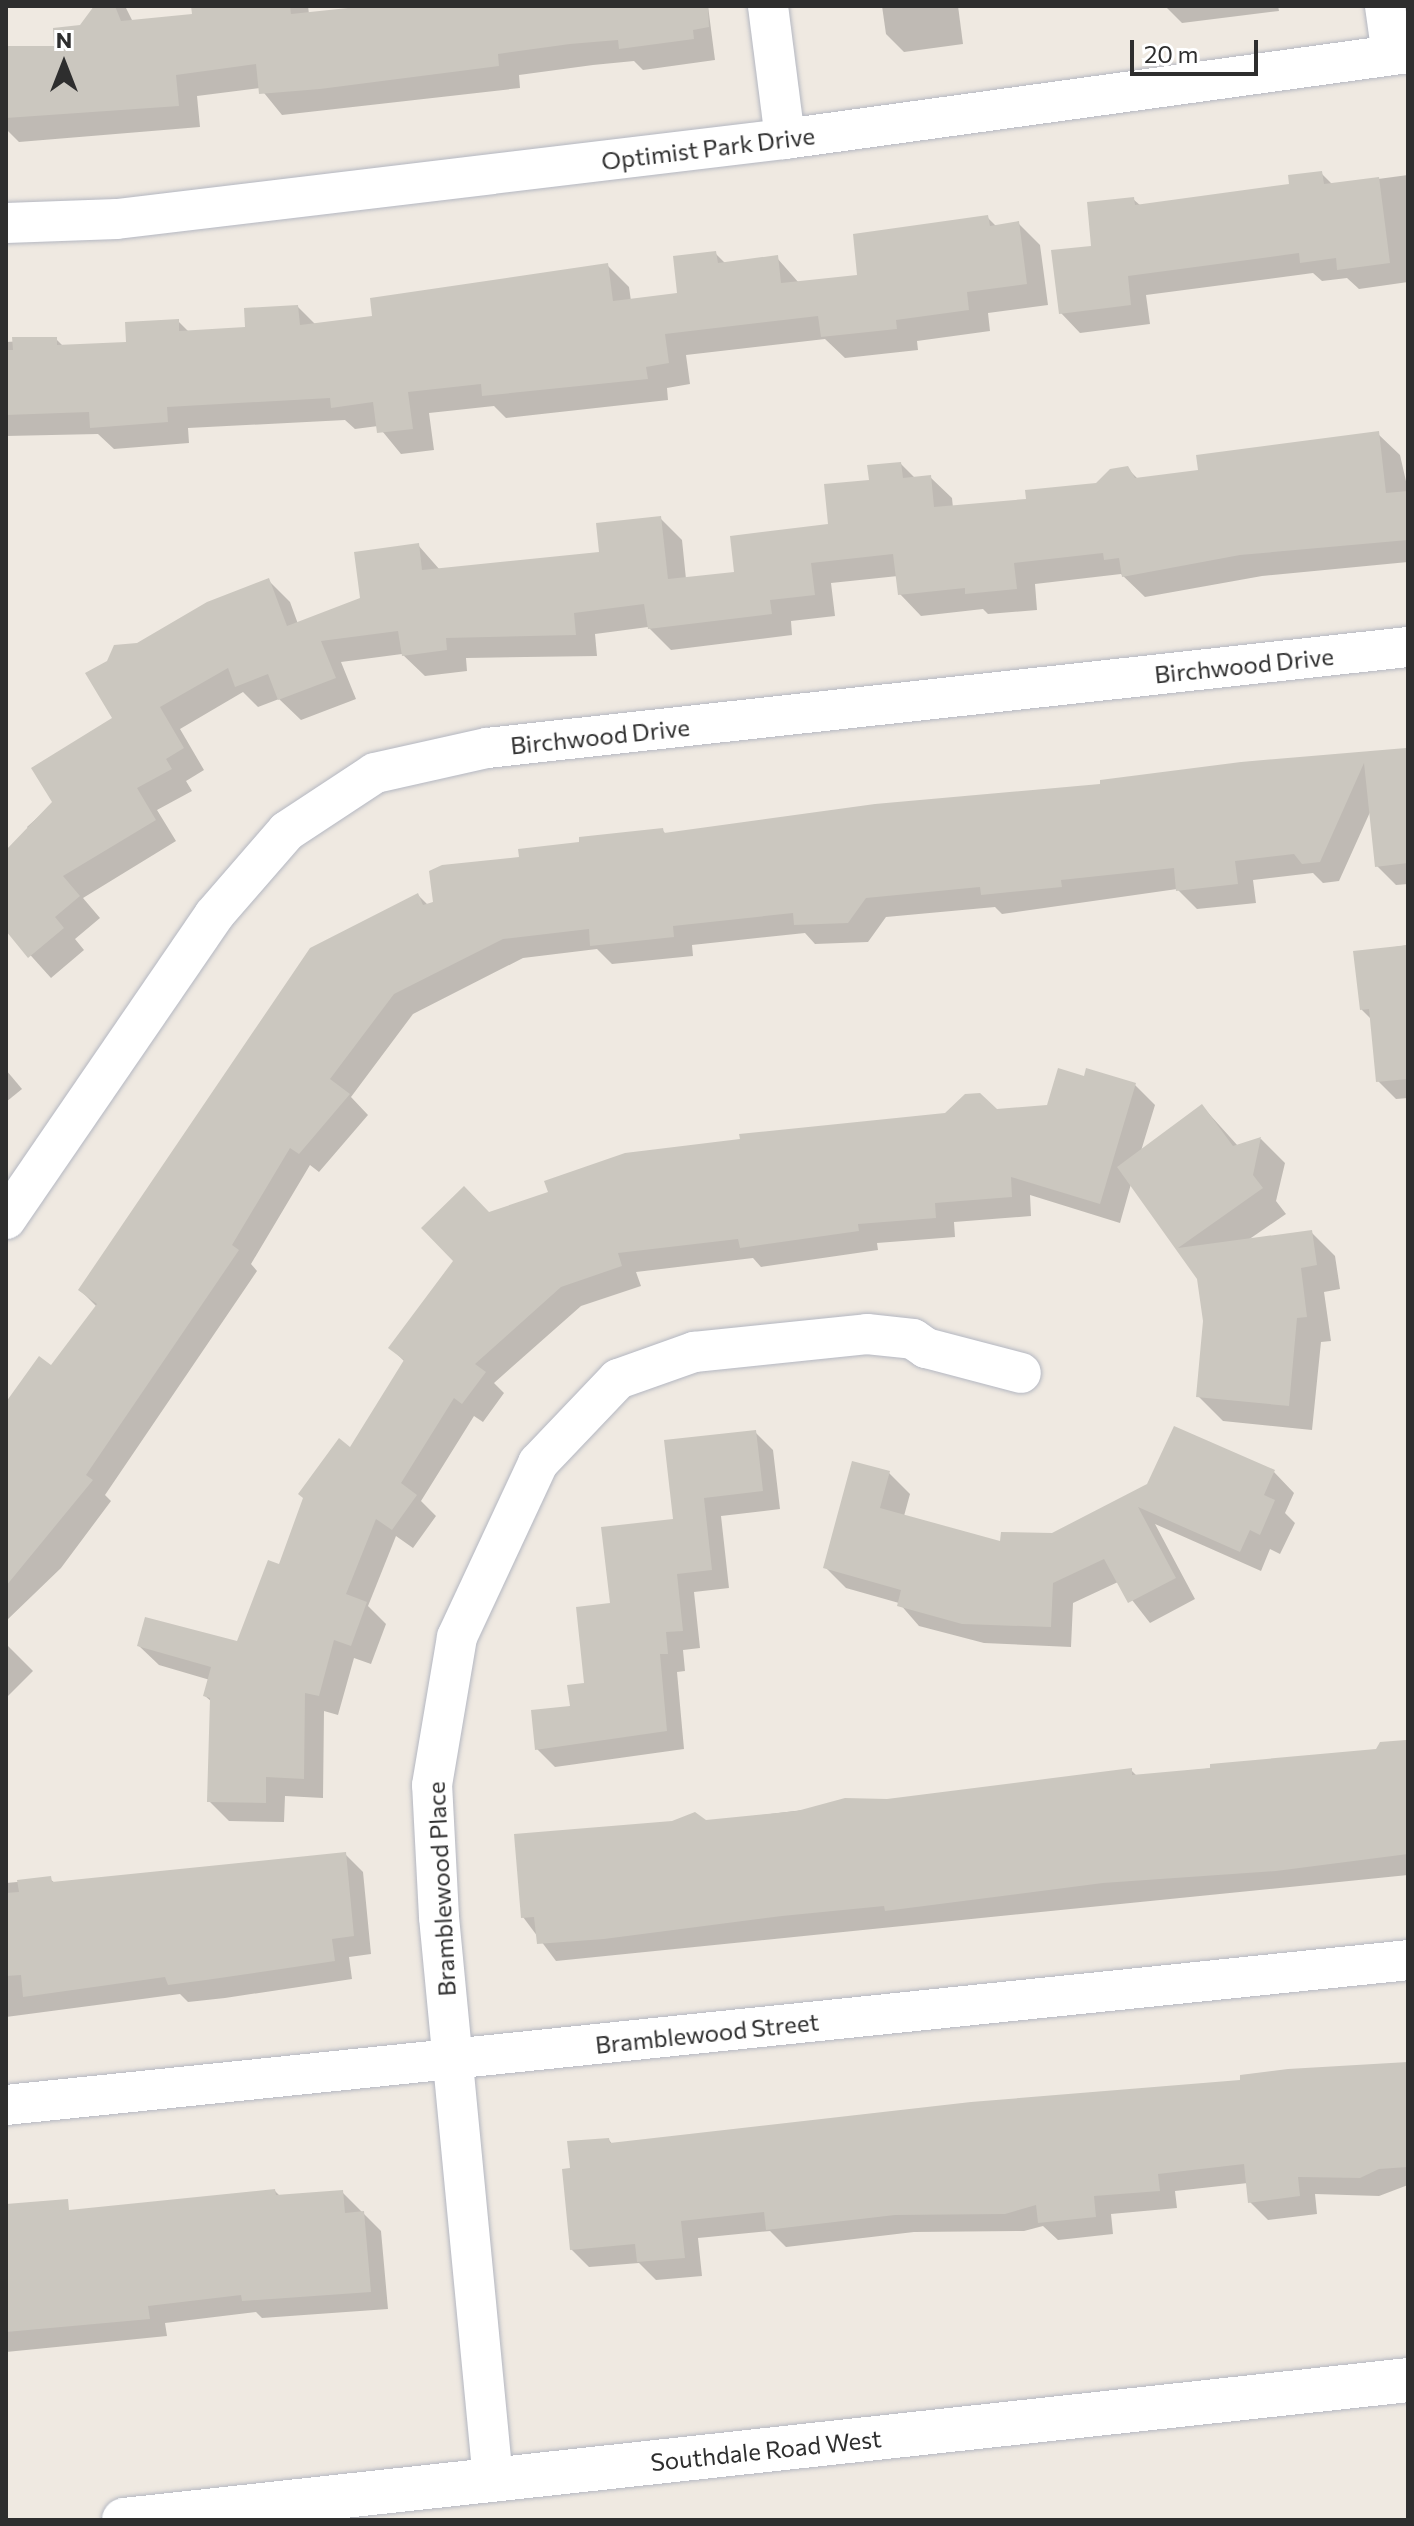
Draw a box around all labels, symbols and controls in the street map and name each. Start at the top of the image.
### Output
north arrow [24,24,104,104]
scale bar [1134,24,1262,74]
text: N [56,26,72,53]
text: 20 m [1144,39,1198,68]
street label: Optimist Park Drive [600,121,816,175]
street label: Birchwood Drive [1153,641,1335,689]
street label: Birchwood Drive [509,712,691,760]
street label: Bramblewood Place [421,1781,461,1997]
street label: Bramblewood Street [594,2007,820,2059]
street label: Southdale Road West [649,2424,883,2476]

